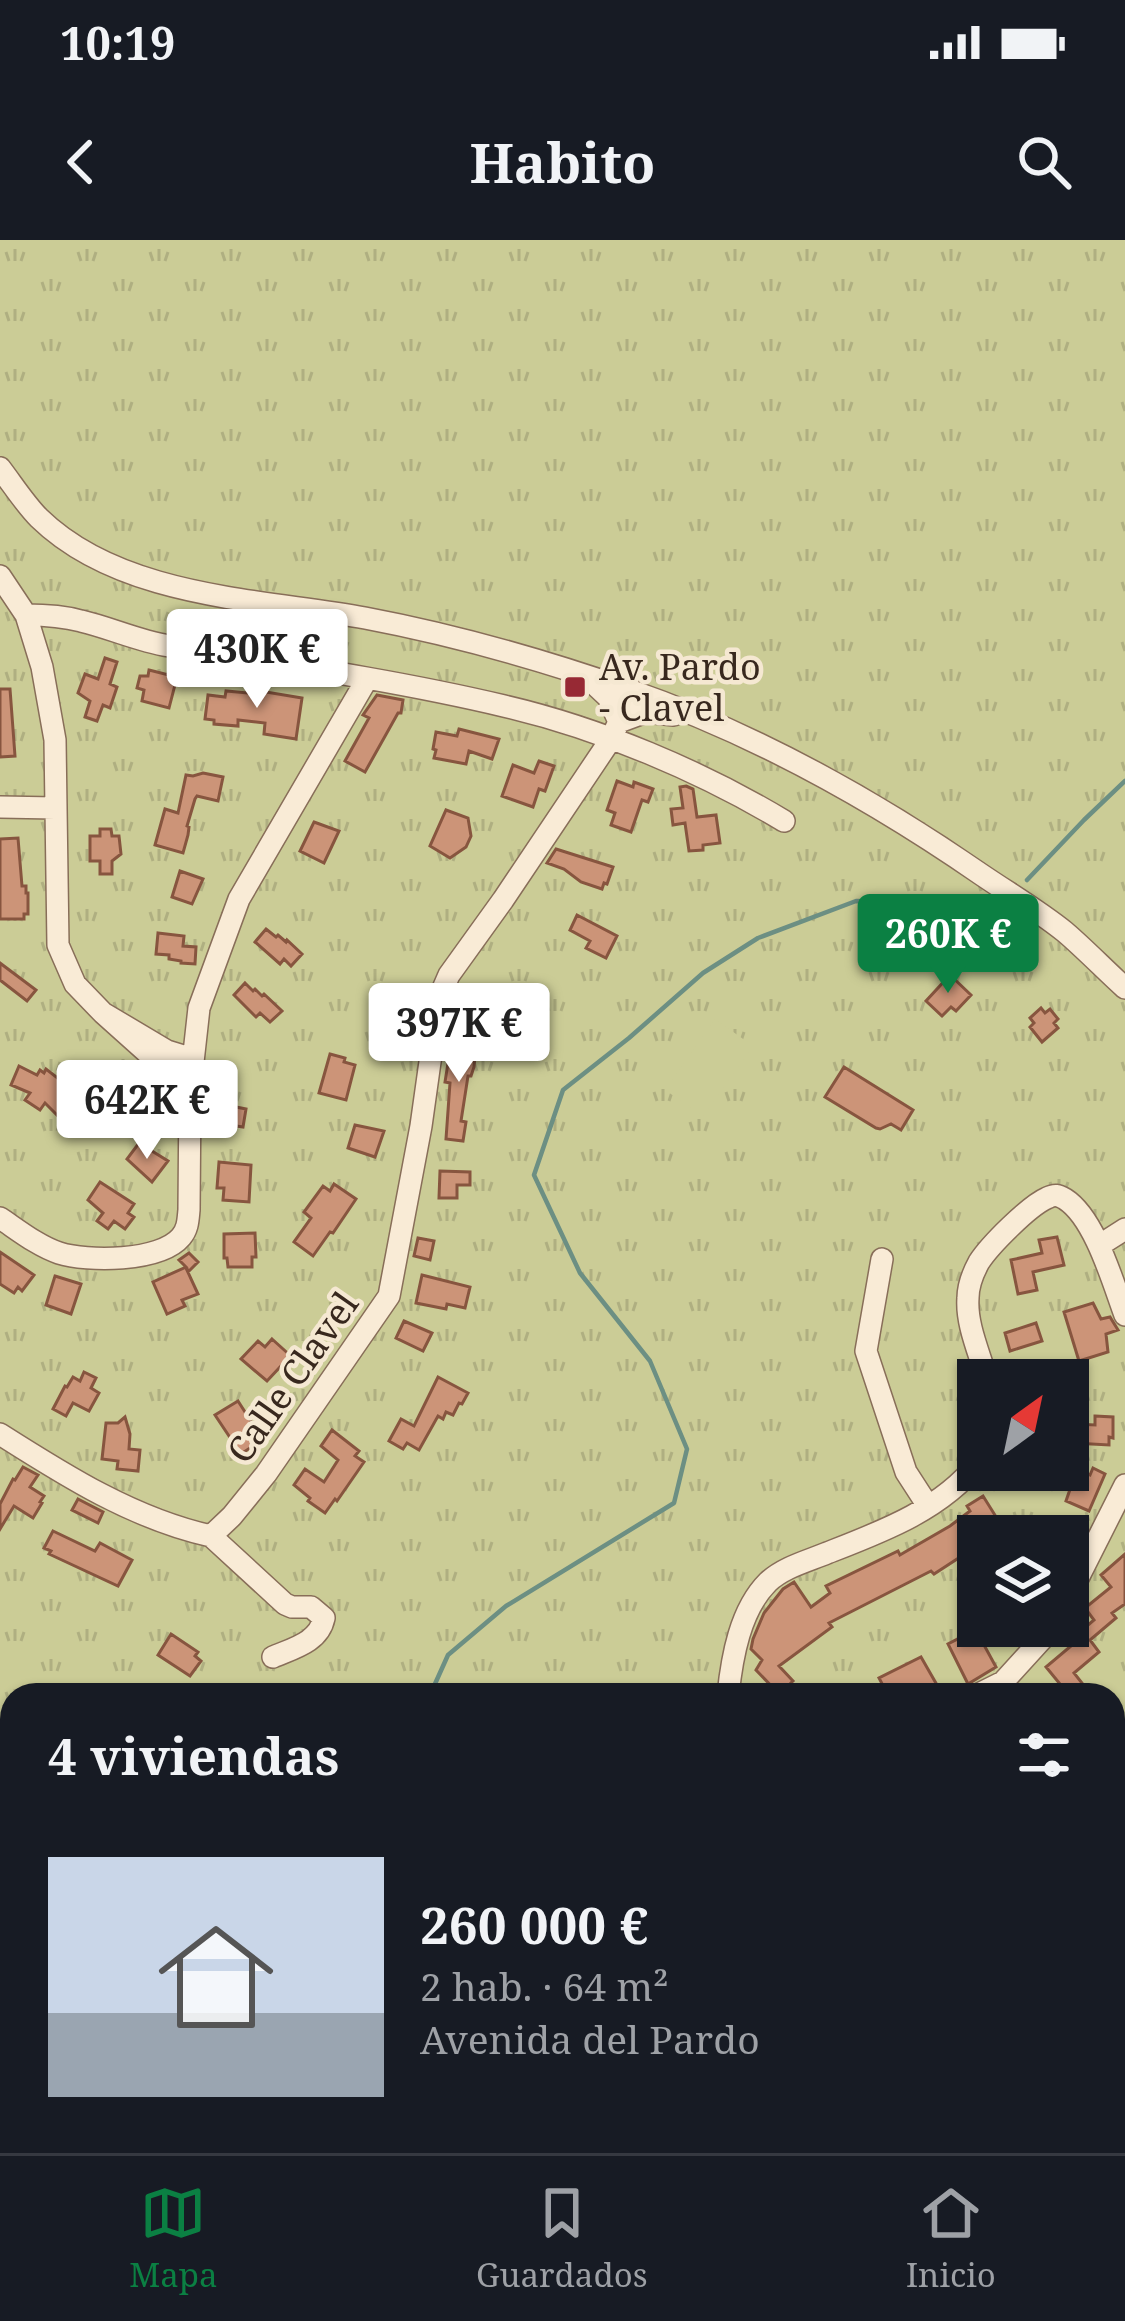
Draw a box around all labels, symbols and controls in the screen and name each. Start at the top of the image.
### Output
text: 10:19 [60,12,175,73]
text: Habito [470,125,655,199]
icon: back [48,129,114,195]
icon: search [1011,129,1077,195]
pin: 430K € [159,609,355,711]
text: 430K € [194,621,320,674]
place label: Av. Pardo - Clavel [599,642,761,732]
marker: Av. Pardo - Clavel [562,674,588,700]
pin: 260K € [850,894,1046,996]
text: 260K € [885,906,1011,959]
pin: 397K € [361,983,557,1085]
text: 397K € [396,995,522,1048]
pin: 642K € [49,1060,245,1162]
text: 642K € [84,1072,210,1125]
street label: Calle Clavel [215,1282,369,1472]
north arrow [957,1359,1089,1491]
map controls [957,1359,1089,1647]
button: layers [957,1515,1089,1647]
text: 4 viviendas [48,1720,339,1790]
icon: filters [1011,1722,1077,1788]
text: 260 000 € [420,1889,648,1959]
icon: home [144,1905,288,2049]
text: 2 hab. · 64 m² [420,1959,669,2012]
text: Avenida del Pardo [420,2012,760,2065]
tab: Mapa [129,2180,218,2297]
tab: Guardados [476,2180,648,2297]
tab: Inicio [906,2180,996,2297]

